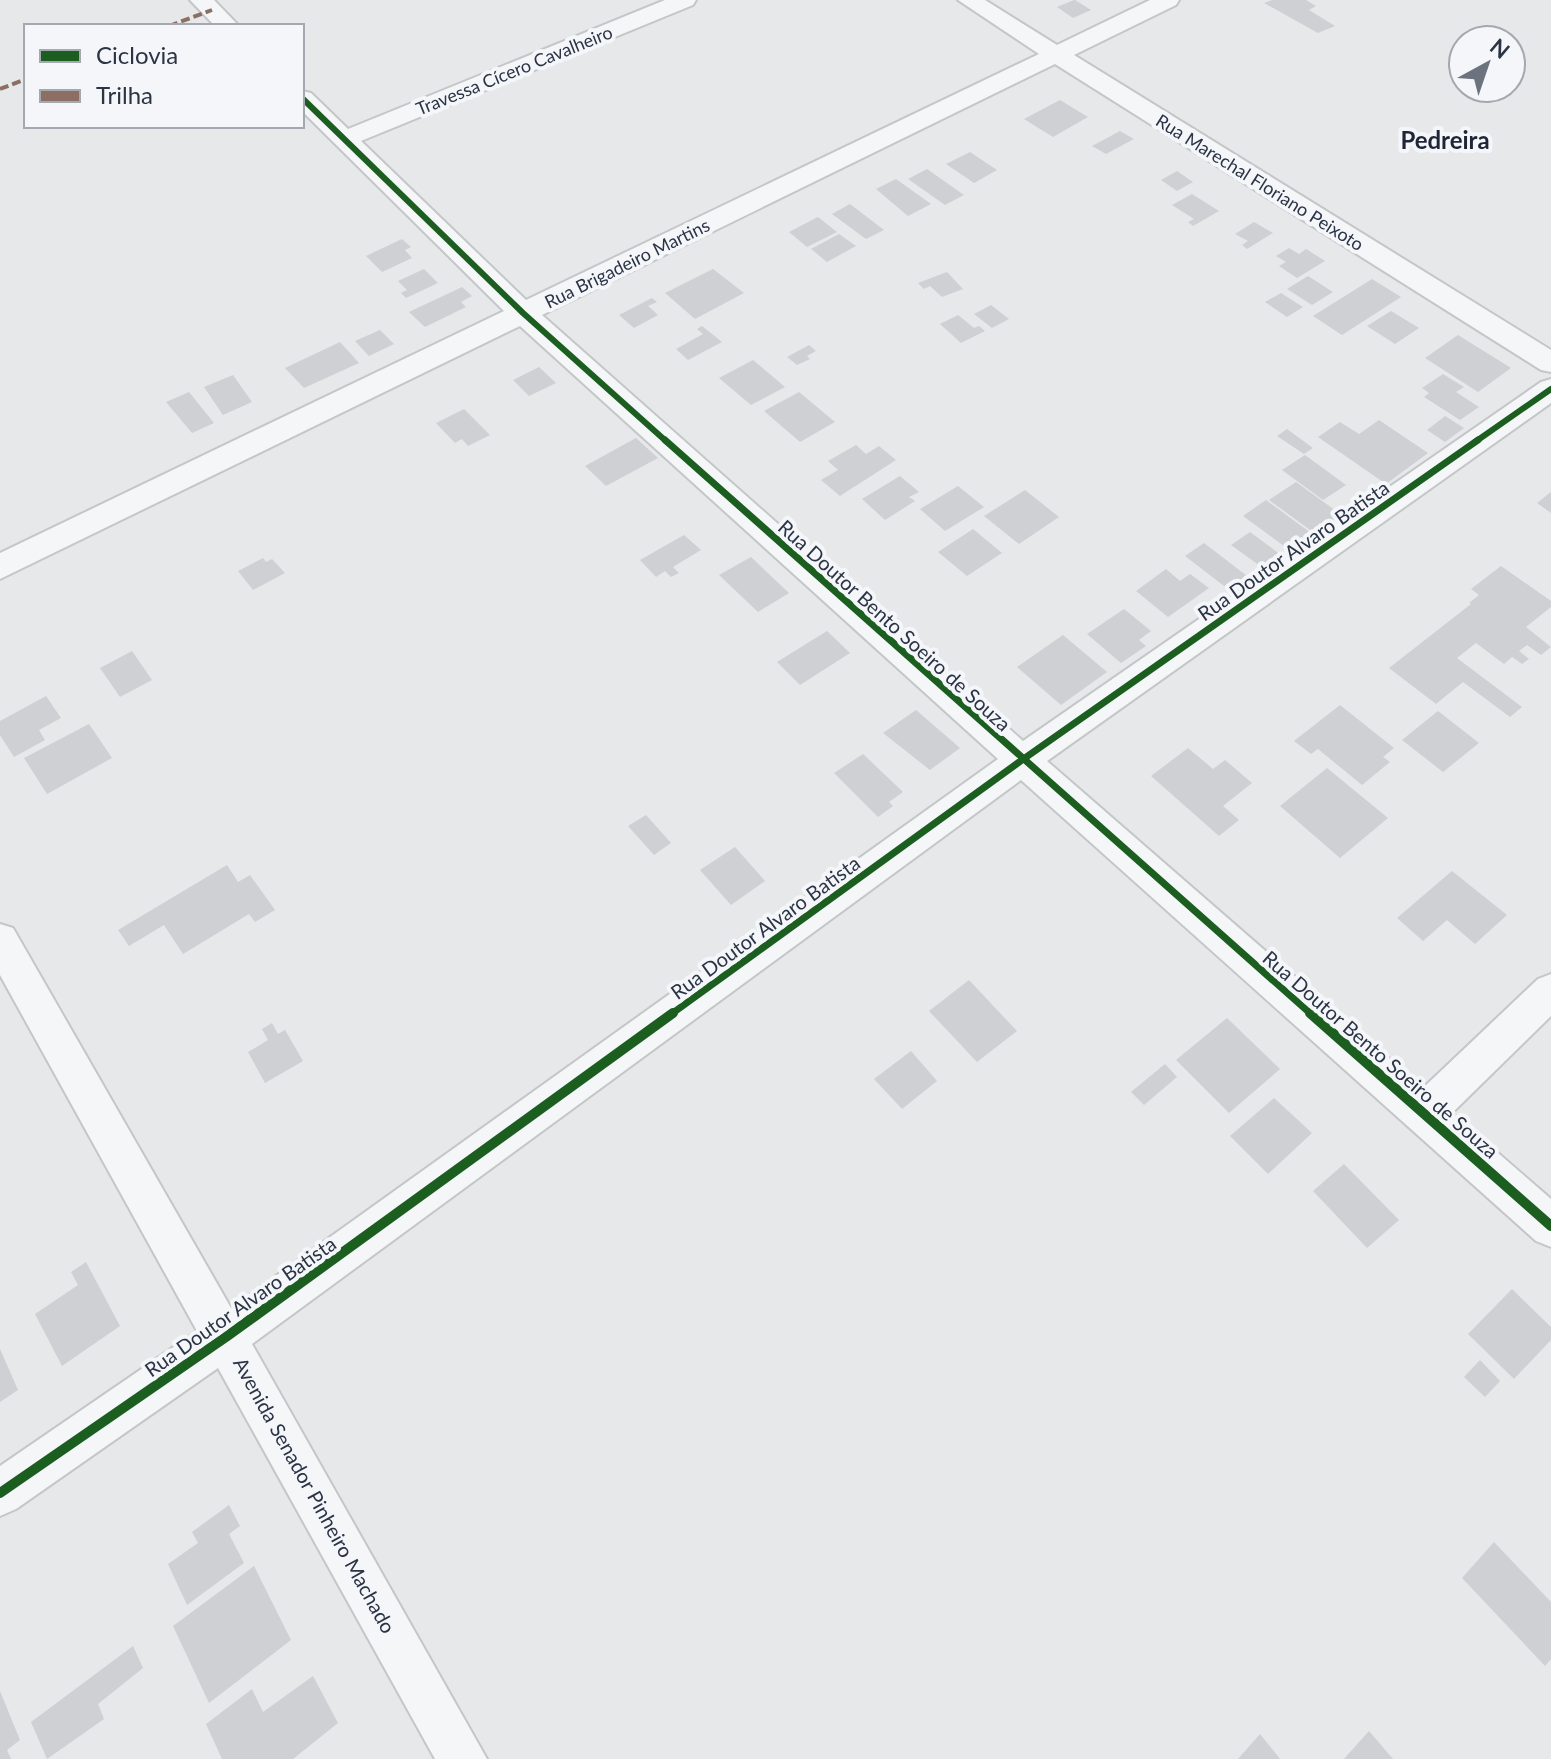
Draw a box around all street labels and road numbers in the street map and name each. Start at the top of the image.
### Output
street label: Travessa Cícero Cavalheiro [412,20,616,120]
street label: Rua Marechal Floriano Peixoto [1152,109,1368,255]
street label: Rua Brigadeiro Martins [541,213,713,313]
street label: Rua Doutor Alvaro Batista [1193,475,1393,625]
street label: Rua Doutor Bento Soeiro de Souza [774,514,1016,736]
street label: Rua Doutor Alvaro Batista [666,850,864,1004]
street label: Rua Doutor Bento Soeiro de Souza [1258,945,1504,1163]
street label: Rua Doutor Alvaro Batista [140,1231,340,1381]
street label: Avenida Senador Pinheiro Machado [229,1353,401,1637]

